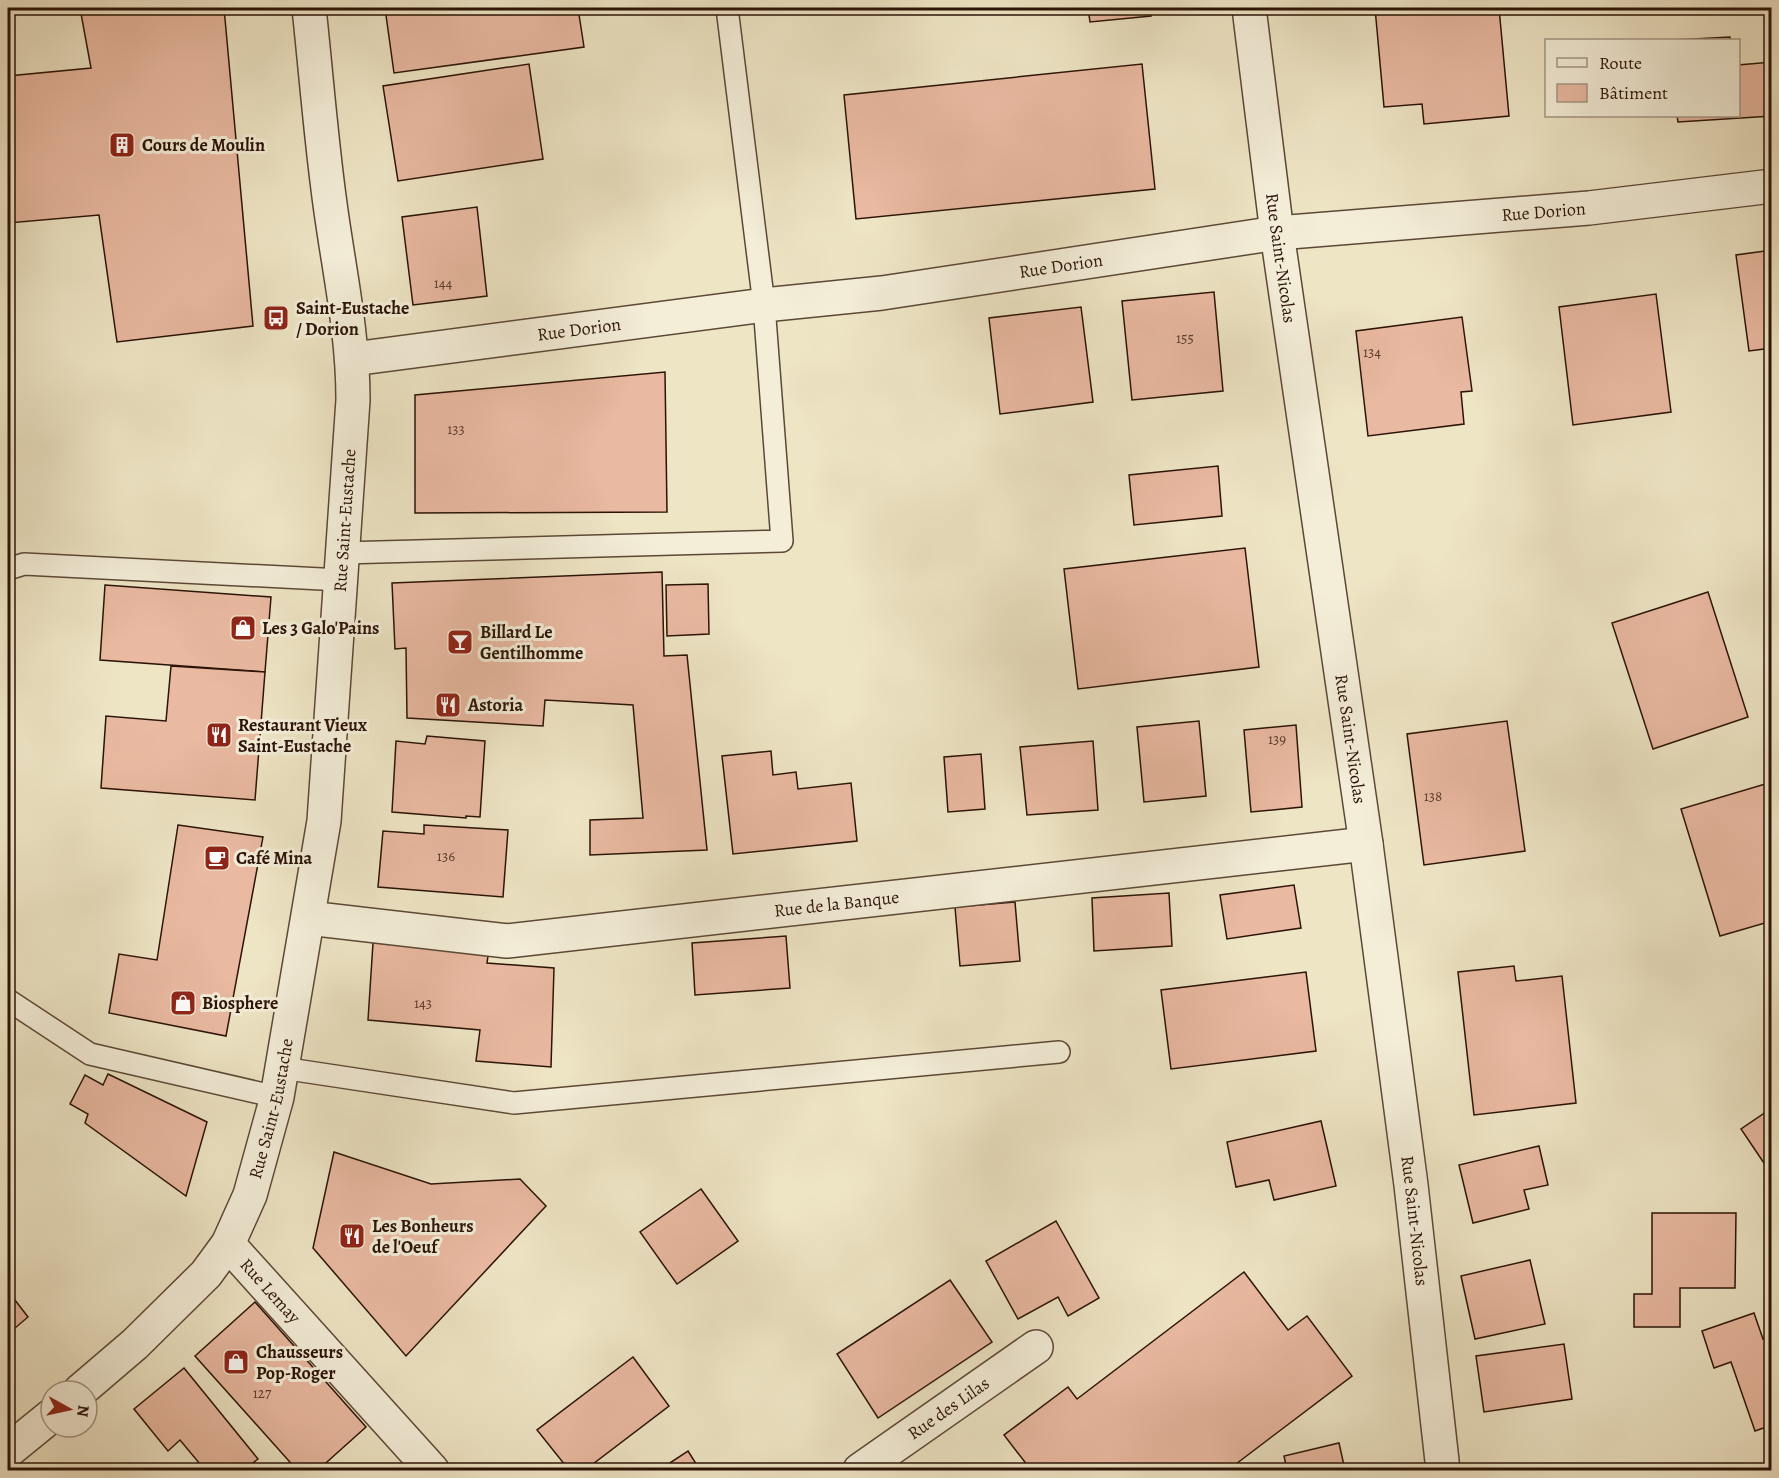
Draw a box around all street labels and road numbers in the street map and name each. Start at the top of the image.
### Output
street label: Rue Saint-Nicolas [1260,192,1302,324]
street label: Rue Dorion [1500,196,1587,227]
street label: Rue Dorion [1017,248,1104,284]
street label: Rue Dorion [536,312,623,347]
street label: Rue Saint-Eustache [328,448,362,593]
street label: Rue Saint-Nicolas [1329,672,1372,805]
street label: Rue de la Banque [773,885,900,923]
street label: Rue Saint-Eustache [243,1037,299,1182]
street label: Rue Saint-Nicolas [1395,1154,1434,1287]
street label: Rue Lemay [234,1253,307,1329]
street label: Rue des Lilas [903,1371,994,1445]

